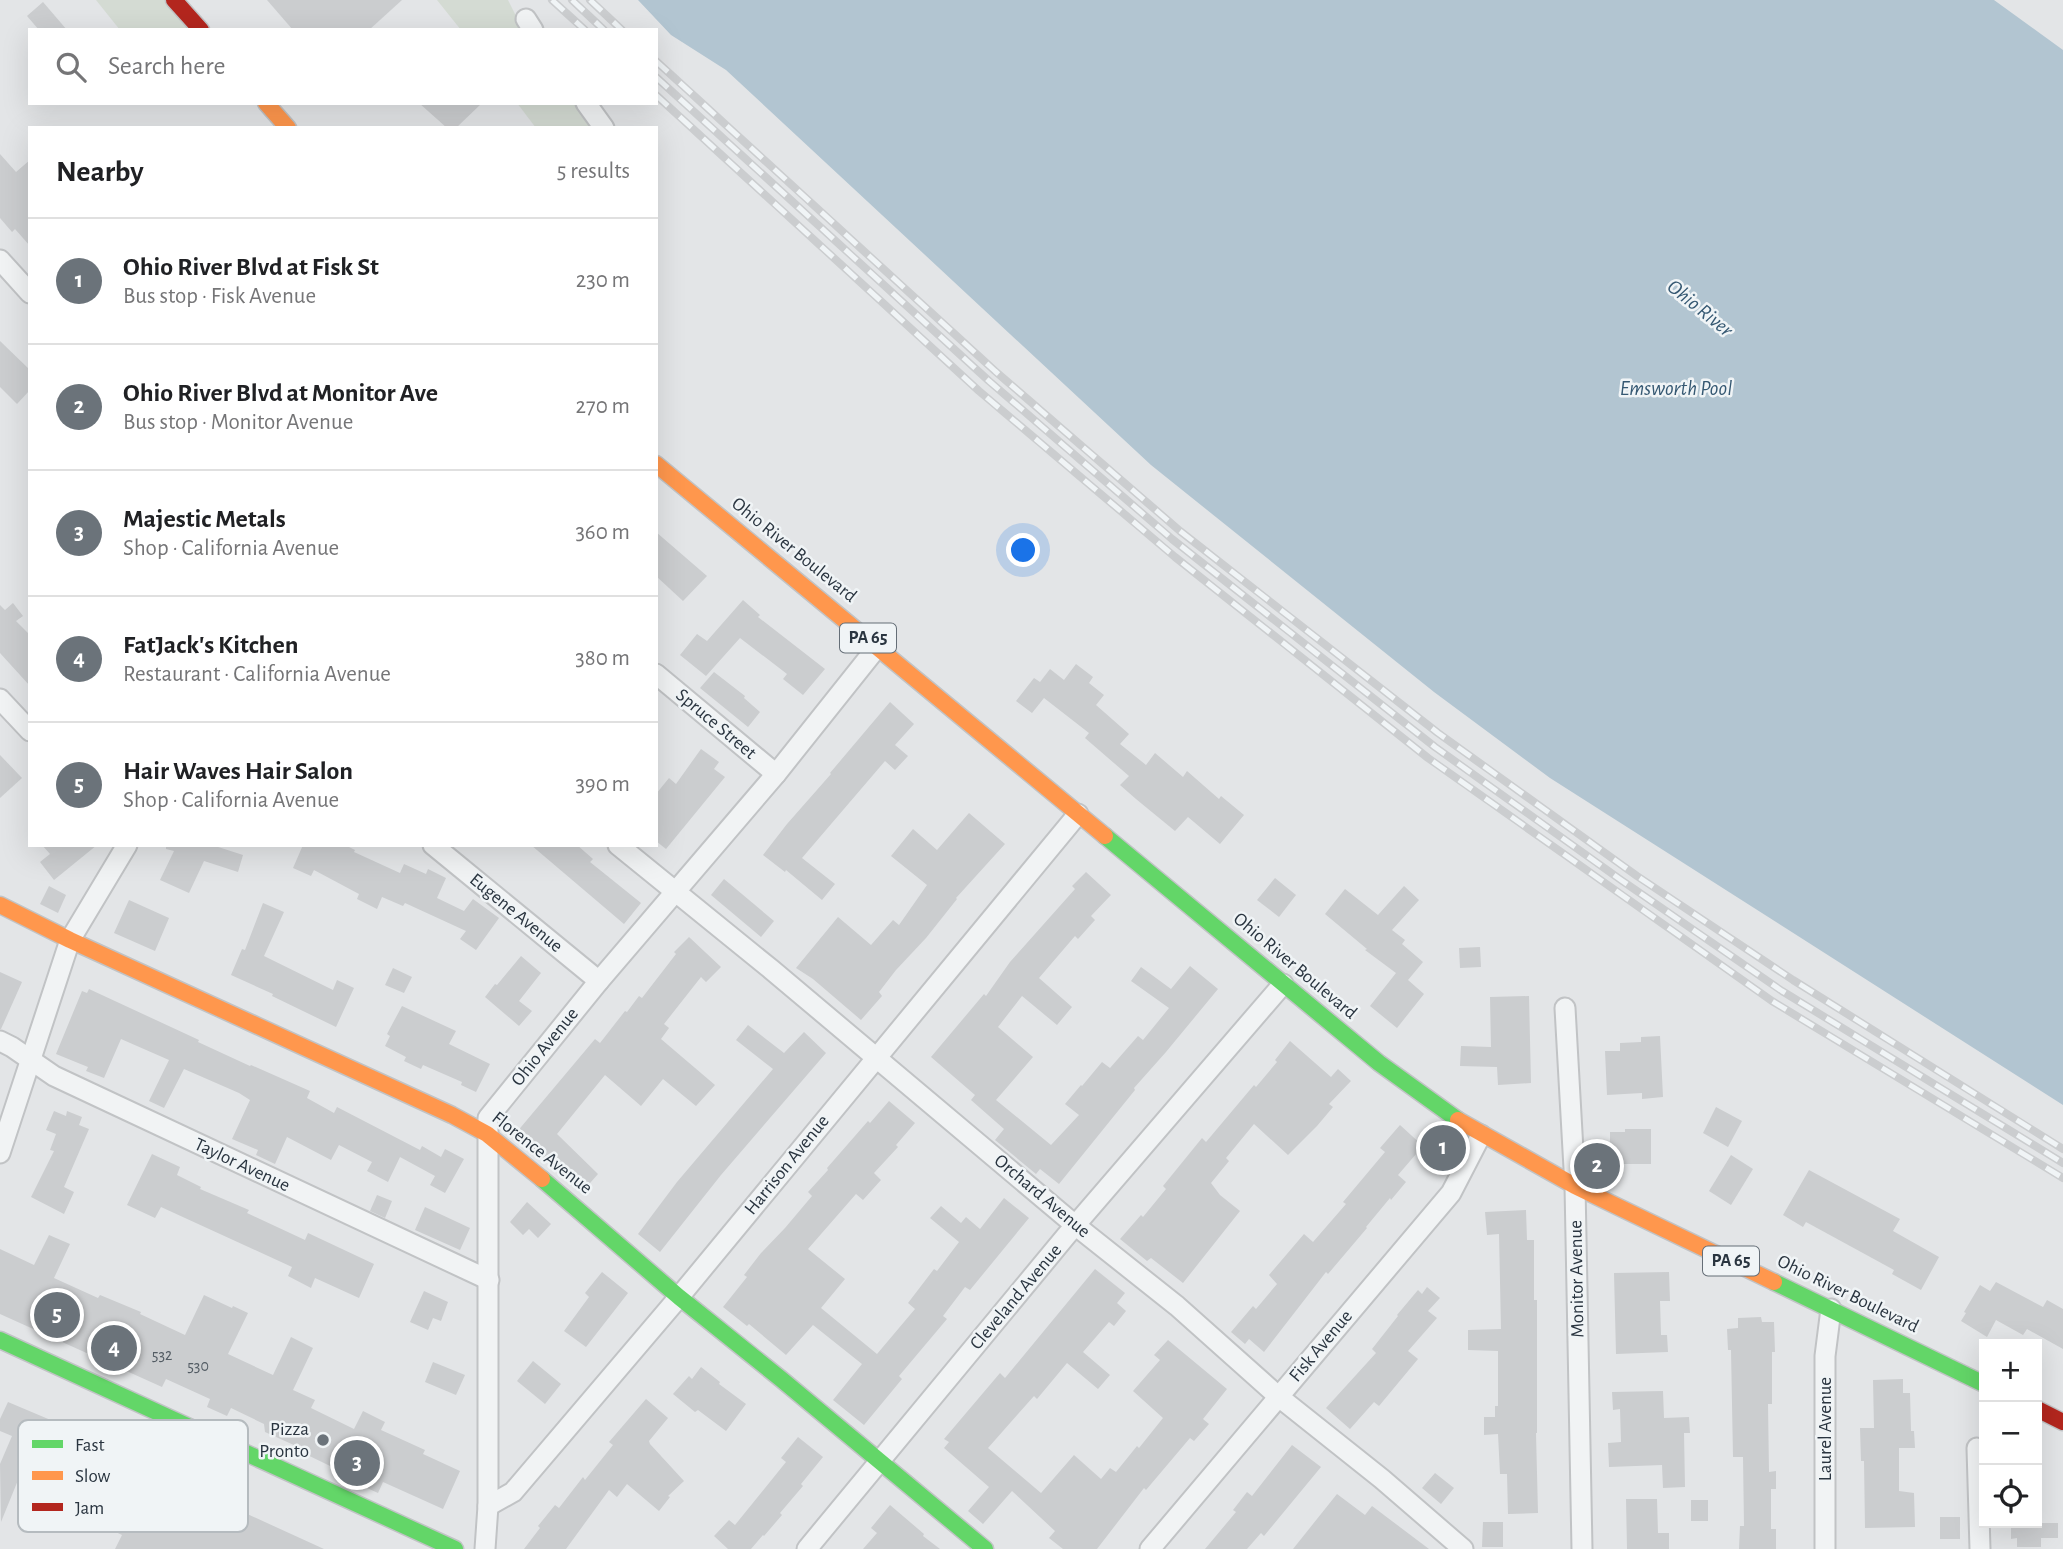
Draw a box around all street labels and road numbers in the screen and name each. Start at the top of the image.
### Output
street label: Ohio River Boulevard [728,494,860,606]
road number: PA 65 [840,624,896,652]
street label: Spruce Street [672,685,760,763]
street label: Eugene Avenue [466,870,566,956]
street label: Ohio River Boulevard [1230,909,1360,1023]
street label: Ohio Avenue [508,1004,582,1090]
street label: Florence Avenue [488,1108,596,1198]
street label: Harrison Avenue [741,1111,833,1219]
street label: Taylor Avenue [191,1135,293,1195]
street label: Orchard Avenue [991,1151,1093,1241]
street label: Monitor Avenue [1566,1220,1588,1338]
street label: Cleveland Avenue [967,1241,1065,1353]
road number: PA 65 [1703,1246,1759,1276]
street label: Ohio River Boulevard [1774,1252,1922,1337]
street label: Fisk Avenue [1286,1307,1356,1385]
street label: Laurel Avenue [1816,1377,1835,1481]

